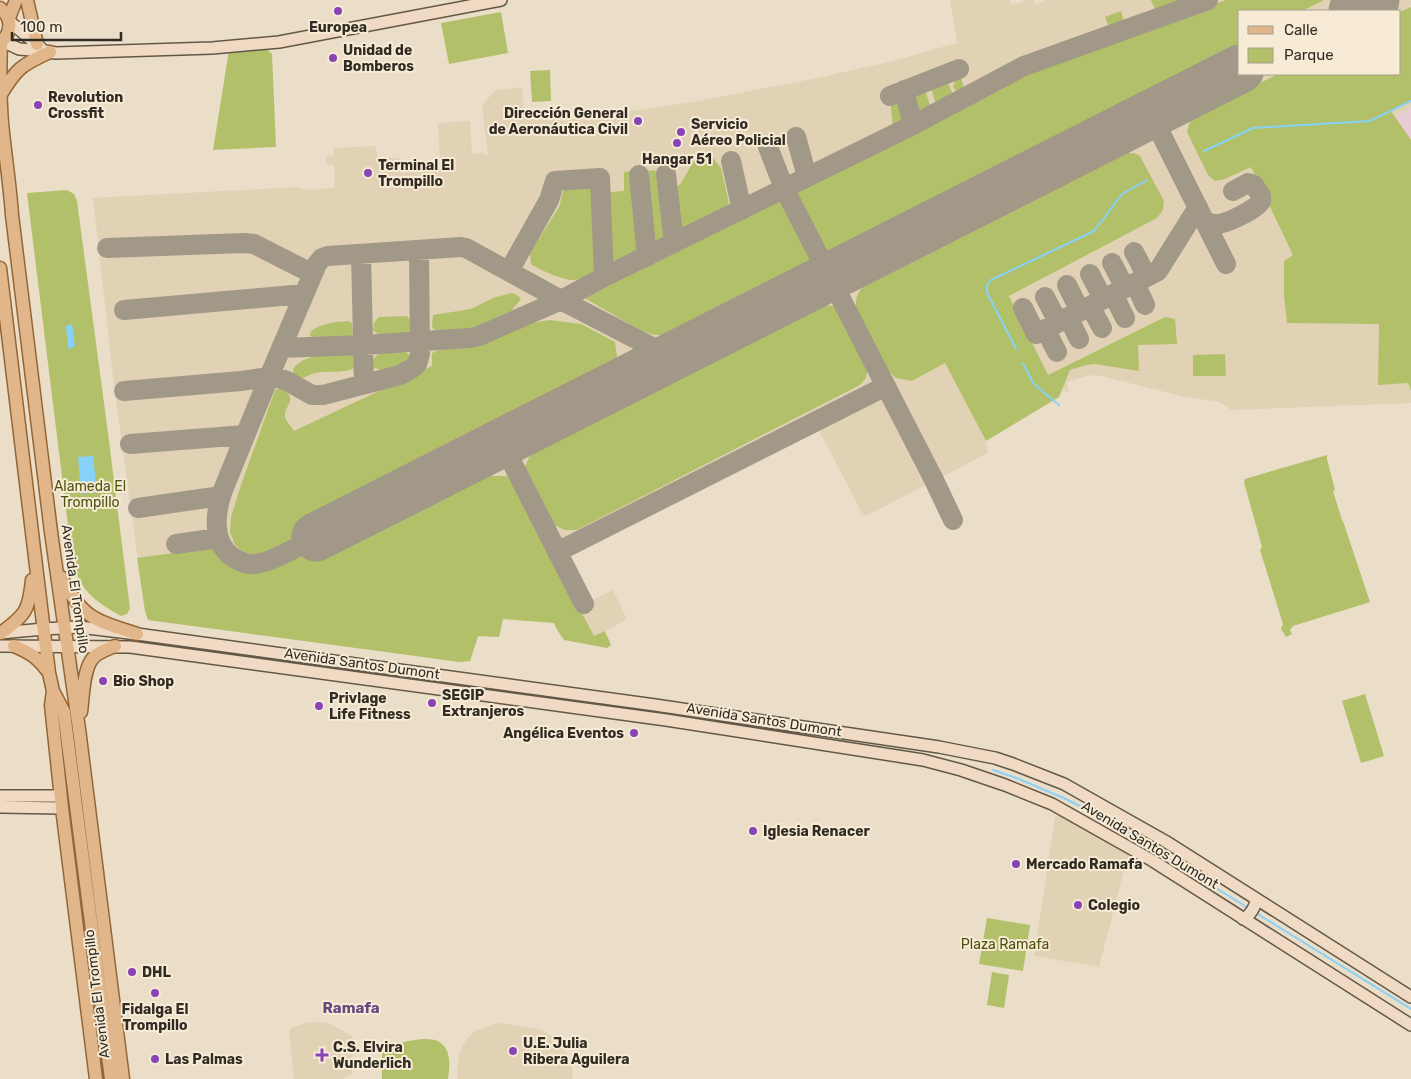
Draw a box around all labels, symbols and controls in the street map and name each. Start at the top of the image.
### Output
marker: Europea [332,5,344,17]
scale bar [12,10,121,42]
legend [1238,10,1401,75]
text: 100 m [20,18,62,36]
place label: Europea [309,19,367,36]
text: Calle [1284,21,1318,39]
place label: Unidad de Bomberos [343,42,414,75]
text: Parque [1284,46,1334,64]
marker: Unidad de Bomberos [327,52,339,64]
place label: Revolution Crossfit [48,89,123,122]
marker: Revolution Crossfit [32,99,44,111]
place label: Dirección General de Aeronáutica Civil [489,105,628,138]
marker: Dirección General de Aeronáutica Civil [632,115,644,127]
place label: Servicio Aéreo Policial [691,116,786,149]
marker: Servicio Aéreo Policial [675,126,687,138]
marker: Hangar 51 [671,137,683,149]
place label: Hangar 51 [642,151,712,168]
place label: Terminal El Trompillo [378,157,454,190]
marker: Terminal El Trompillo [362,167,374,179]
park label: Alameda El Trompillo [54,478,126,511]
street label: Avenida El Trompillo [58,524,92,654]
street label: Avenida Santos Dumont [283,645,441,683]
place label: Bio Shop [113,673,174,690]
marker: Bio Shop [97,675,109,687]
place label: SEGIP Extranjeros [442,687,525,720]
place label: Privlage Life Fitness [329,690,411,723]
marker: SEGIP Extranjeros [426,697,438,709]
street label: Avenida Santos Dumont [685,699,843,741]
marker: Privlage Life Fitness [313,700,325,712]
place label: Angélica Eventos [503,725,624,742]
marker: Angélica Eventos [628,727,640,739]
street label: Avenida Santos Dumont [1078,797,1222,893]
place label: Iglesia Renacer [763,823,870,840]
marker: Iglesia Renacer [747,825,759,837]
place label: Mercado Ramafa [1026,856,1142,873]
marker: Mercado Ramafa [1010,858,1022,870]
place label: Colegio [1088,897,1140,914]
marker: Colegio [1072,899,1084,911]
street label: Avenida El Trompillo [81,929,113,1059]
park label: Plaza Ramafa [961,936,1049,953]
place label: DHL [142,964,171,981]
marker: DHL [126,966,138,978]
marker: Fidalga El Trompillo [149,987,161,999]
district label: Ramafa [322,999,380,1017]
place label: Fidalga El Trompillo [122,1001,188,1034]
place label: U.E. Julia Ribera Aguilera [523,1035,630,1068]
place label: C.S. Elvira Wunderlich [333,1039,411,1072]
marker: U.E. Julia Ribera Aguilera [507,1045,519,1057]
marker: C.S. Elvira Wunderlich [315,1048,329,1062]
place label: Las Palmas [165,1051,243,1068]
marker: Las Palmas [149,1053,161,1065]

